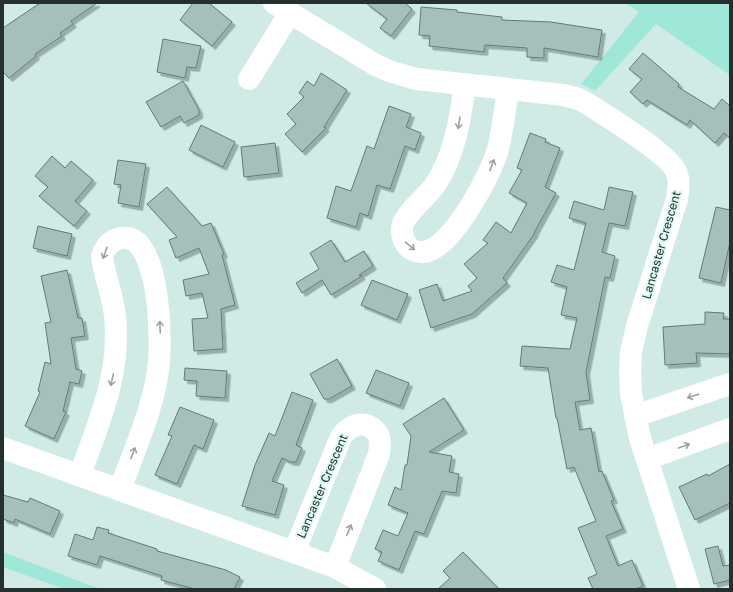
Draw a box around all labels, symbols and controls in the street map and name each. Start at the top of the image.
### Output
one-way arrow [455,116,463,129]
one-way arrow [489,159,497,171]
street label: Lancaster Crescent [638,189,684,301]
one-way arrow [405,242,415,251]
one-way arrow [100,246,108,258]
one-way arrow [156,321,164,334]
one-way arrow [107,373,115,386]
one-way arrow [687,393,700,400]
street label: Lancaster Crescent [293,431,351,540]
one-way arrow [677,442,690,449]
one-way arrow [130,447,138,459]
one-way arrow [346,525,354,537]

